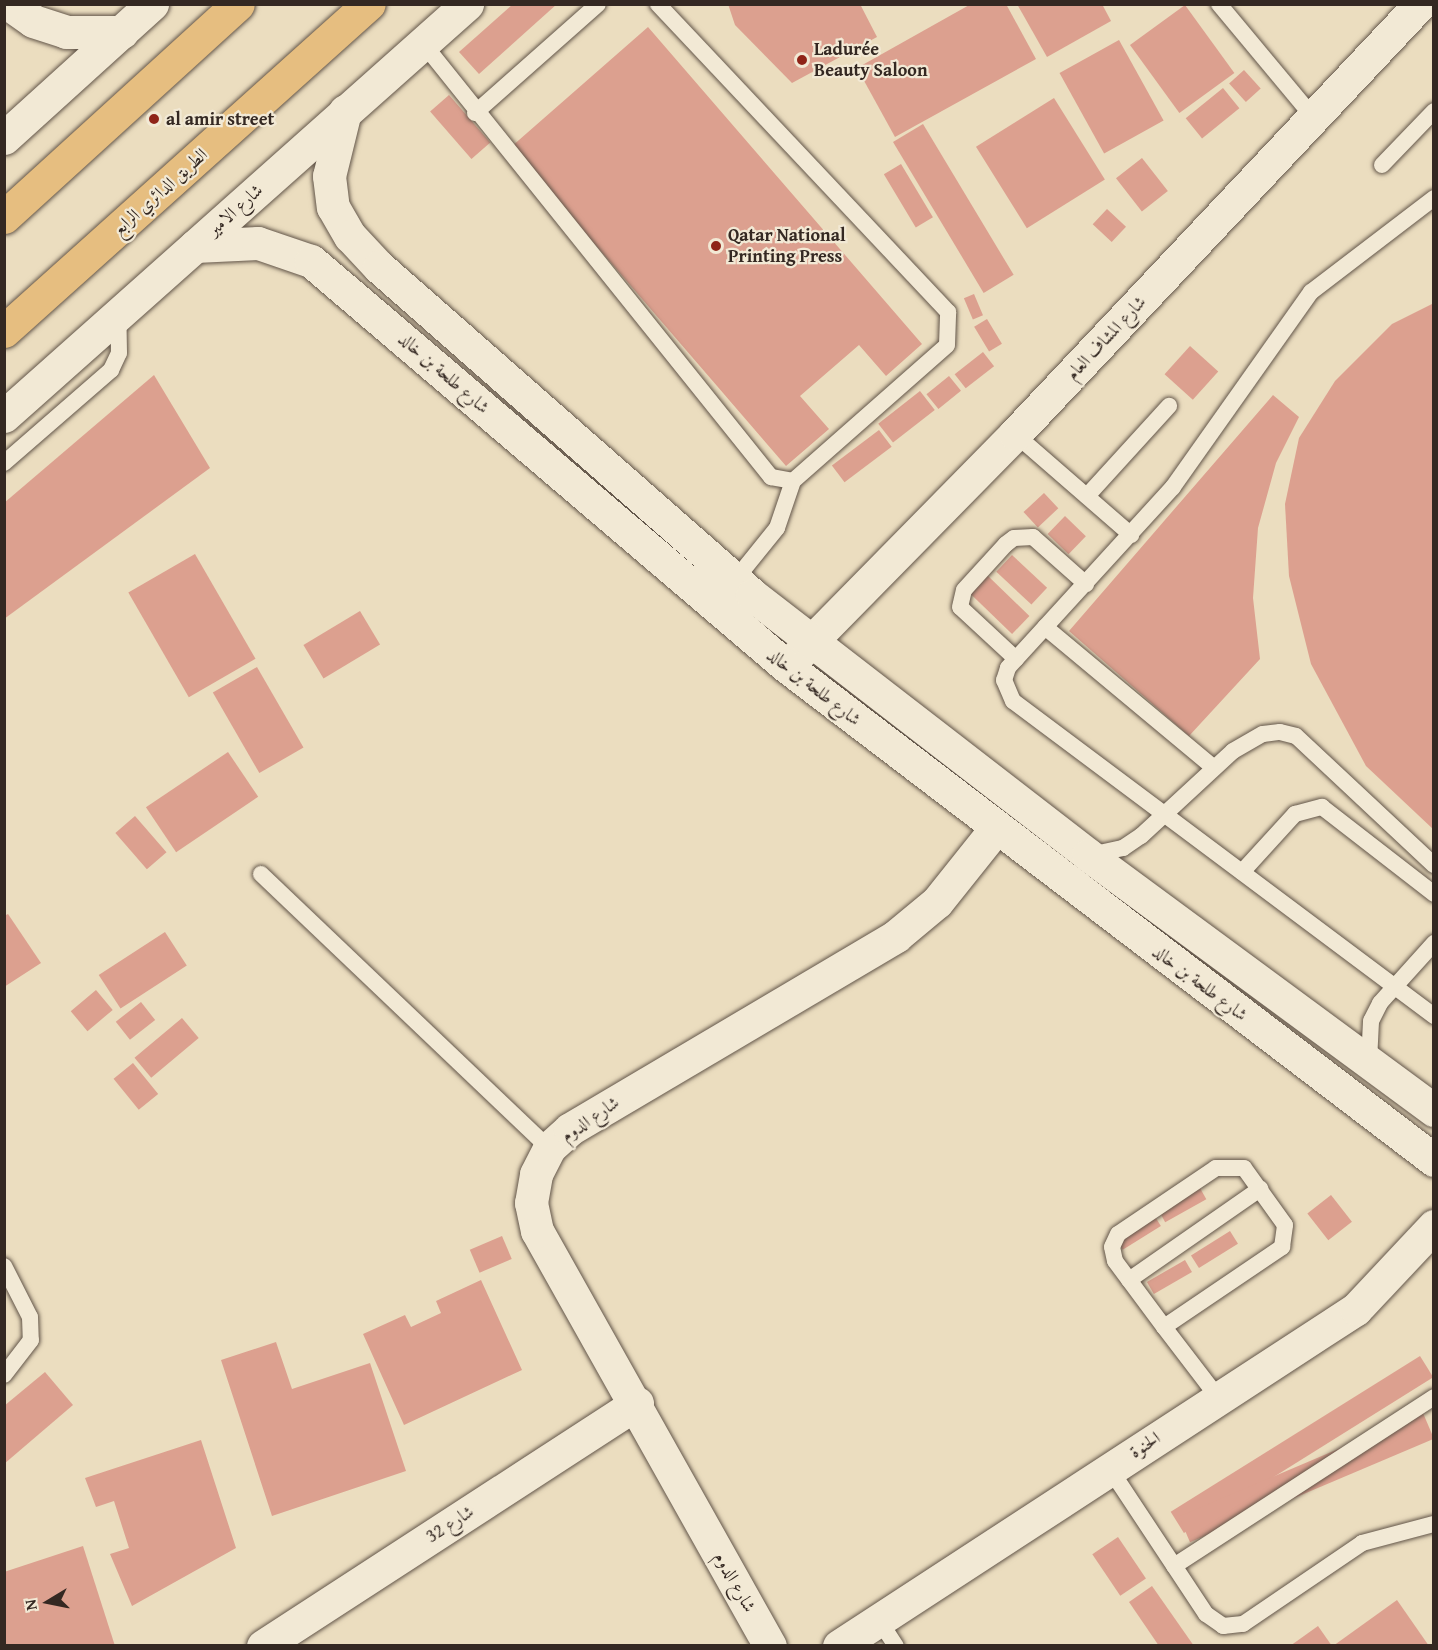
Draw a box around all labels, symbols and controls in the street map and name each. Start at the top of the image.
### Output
place label: Ladurée Beauty Saloon [814,39,928,82]
marker: Ladurée Beauty Saloon [795,53,809,67]
place label: al amir street [166,108,274,130]
marker: al amir street [147,112,161,126]
street label: الطريق الدائري الرابع [108,144,212,240]
street label: شارع الامير [203,179,267,241]
place label: Qatar National Printing Press [728,225,846,268]
marker: Qatar National Printing Press [709,239,723,253]
street label: شارع المشاف العام [1061,291,1151,385]
street label: شارع طلحة بن خالد [394,328,494,418]
street label: شارع طلحة بن خالد [763,644,865,730]
street label: شارع طلحة بن خالد [1148,940,1252,1026]
street label: شارع الدوم [557,1092,623,1146]
street label: الحنوة [1125,1427,1165,1463]
street label: شارع 32 [422,1501,478,1547]
street label: شارع الدوم [710,1548,760,1616]
north arrow [18,1572,78,1632]
text: N [18,1598,43,1612]

